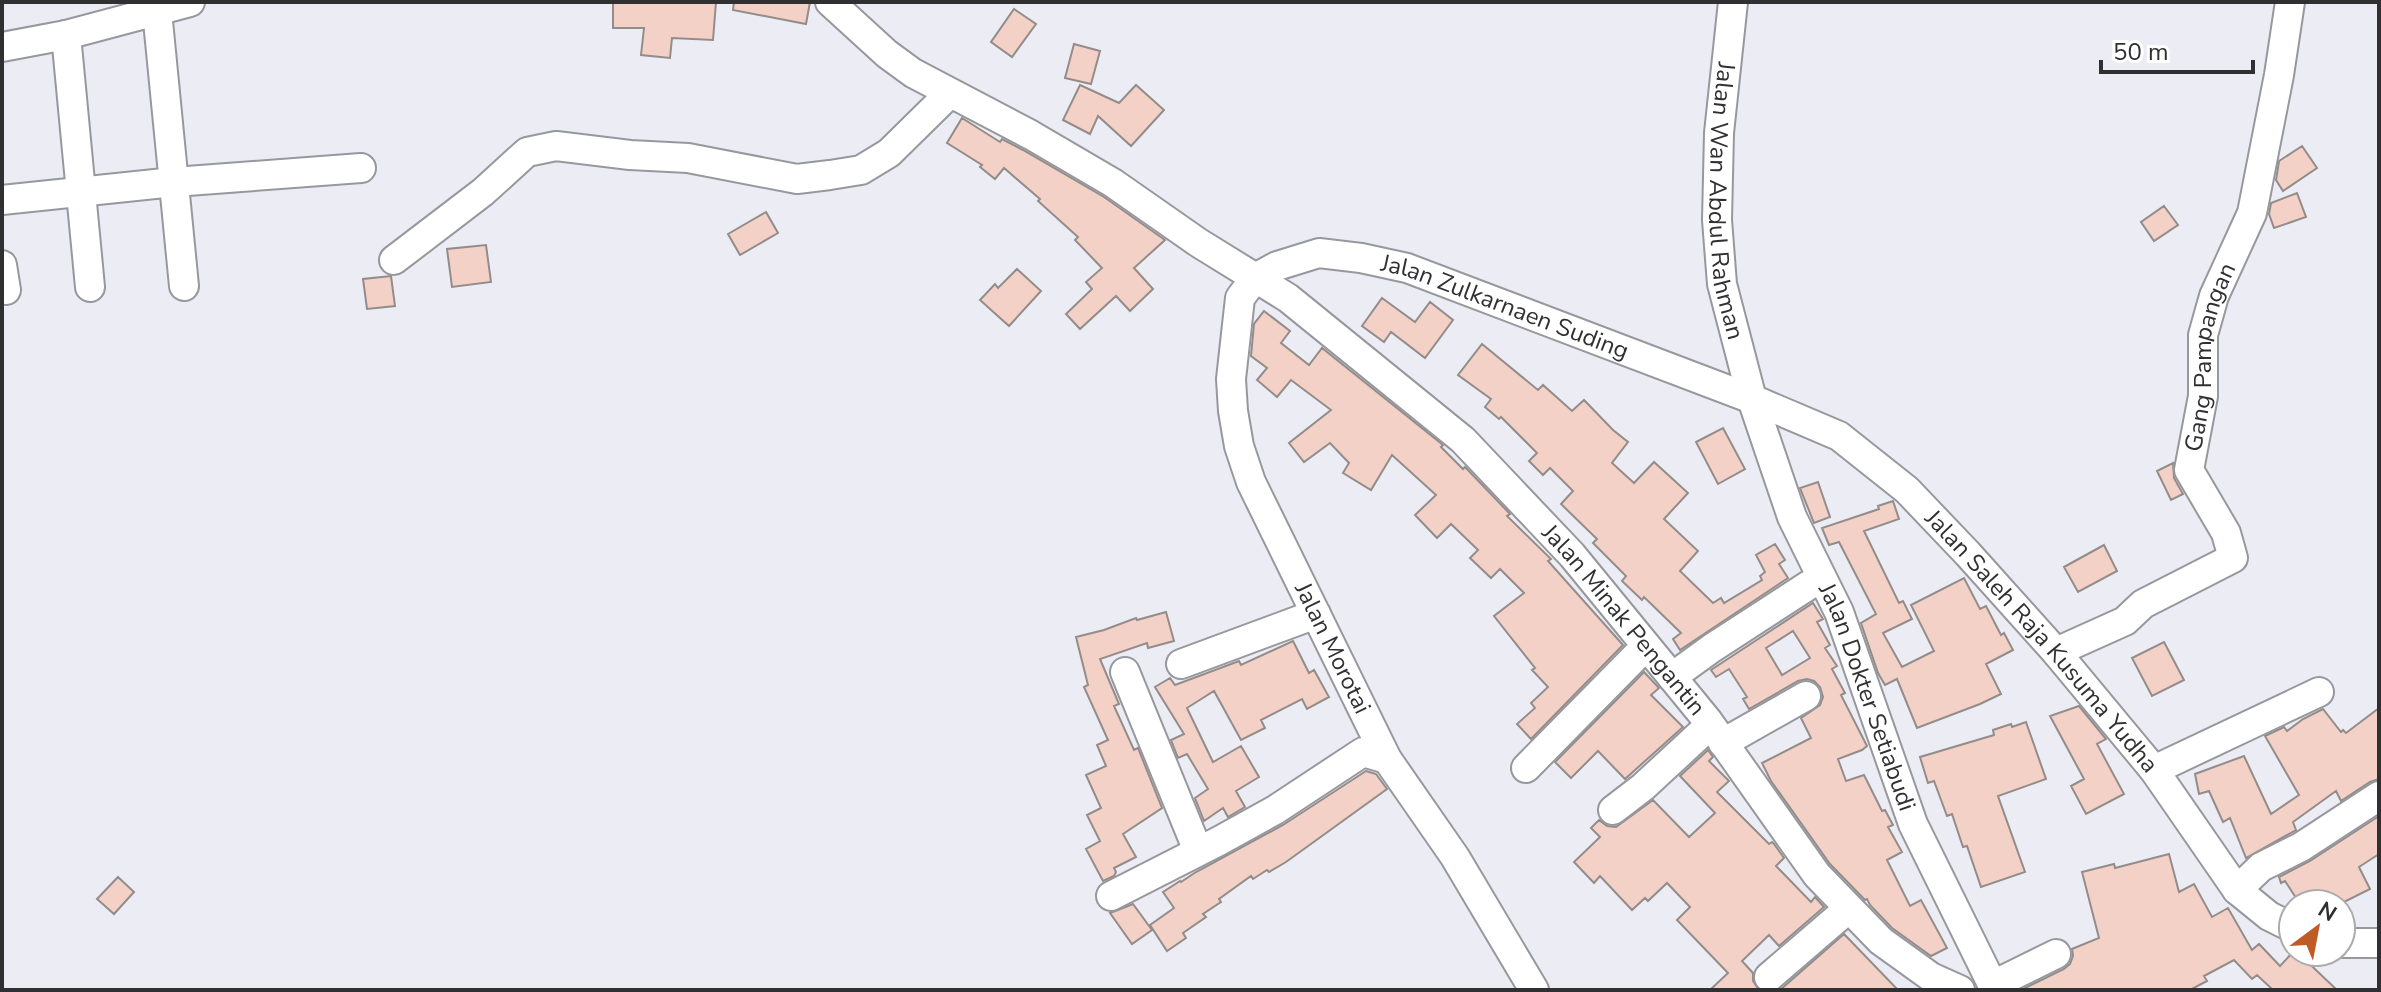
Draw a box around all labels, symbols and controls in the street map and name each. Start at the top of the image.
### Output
scale bar [2101,24,2253,74]
text: 50 m [2113,36,2169,68]
street label: Jalan Wan Abdul Rahman [1701,59,1752,343]
street label: Jalan Zulkarnaen Suding [1377,247,1634,367]
street label: Gang Pampangan [2177,257,2243,454]
street label: Jalan Saleh Raja Kusuma Yudha [1917,502,2166,779]
street label: Jalan Minak Pengantin [1534,516,1713,722]
street label: Jalan Morotai [1287,576,1379,719]
street label: Jalan Dokter Setiabudi [1811,577,1923,815]
north arrow [2277,888,2357,968]
text: N [2312,895,2342,929]

